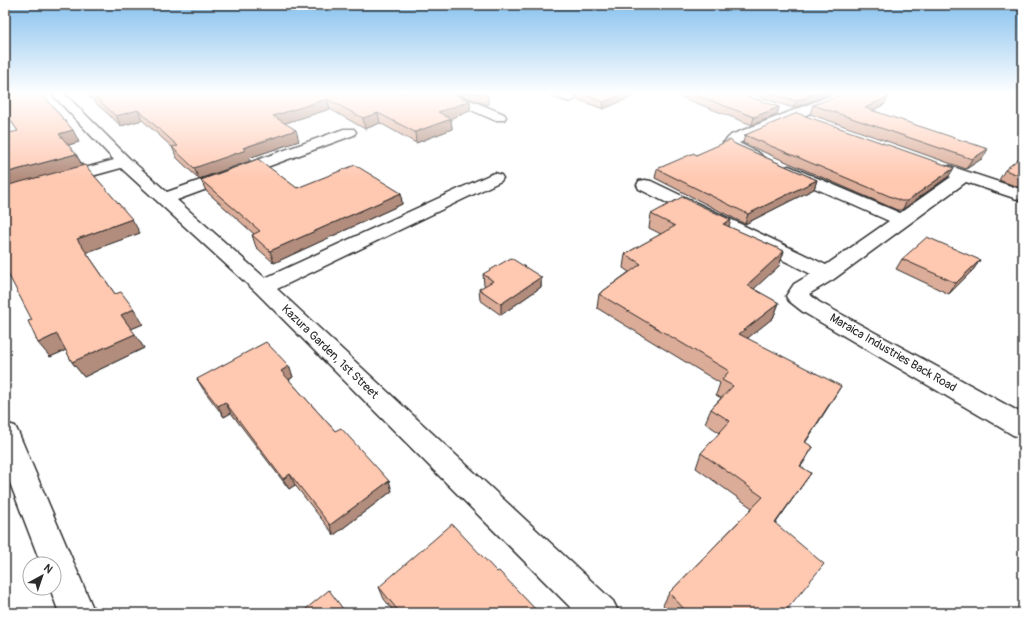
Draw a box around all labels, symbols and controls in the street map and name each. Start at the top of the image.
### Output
street label: Kazura Garden, 1st Street [278,302,382,402]
street label: Maraica Industries Back Road [827,310,959,396]
north arrow [22,556,62,596]
text: N [41,561,56,576]

